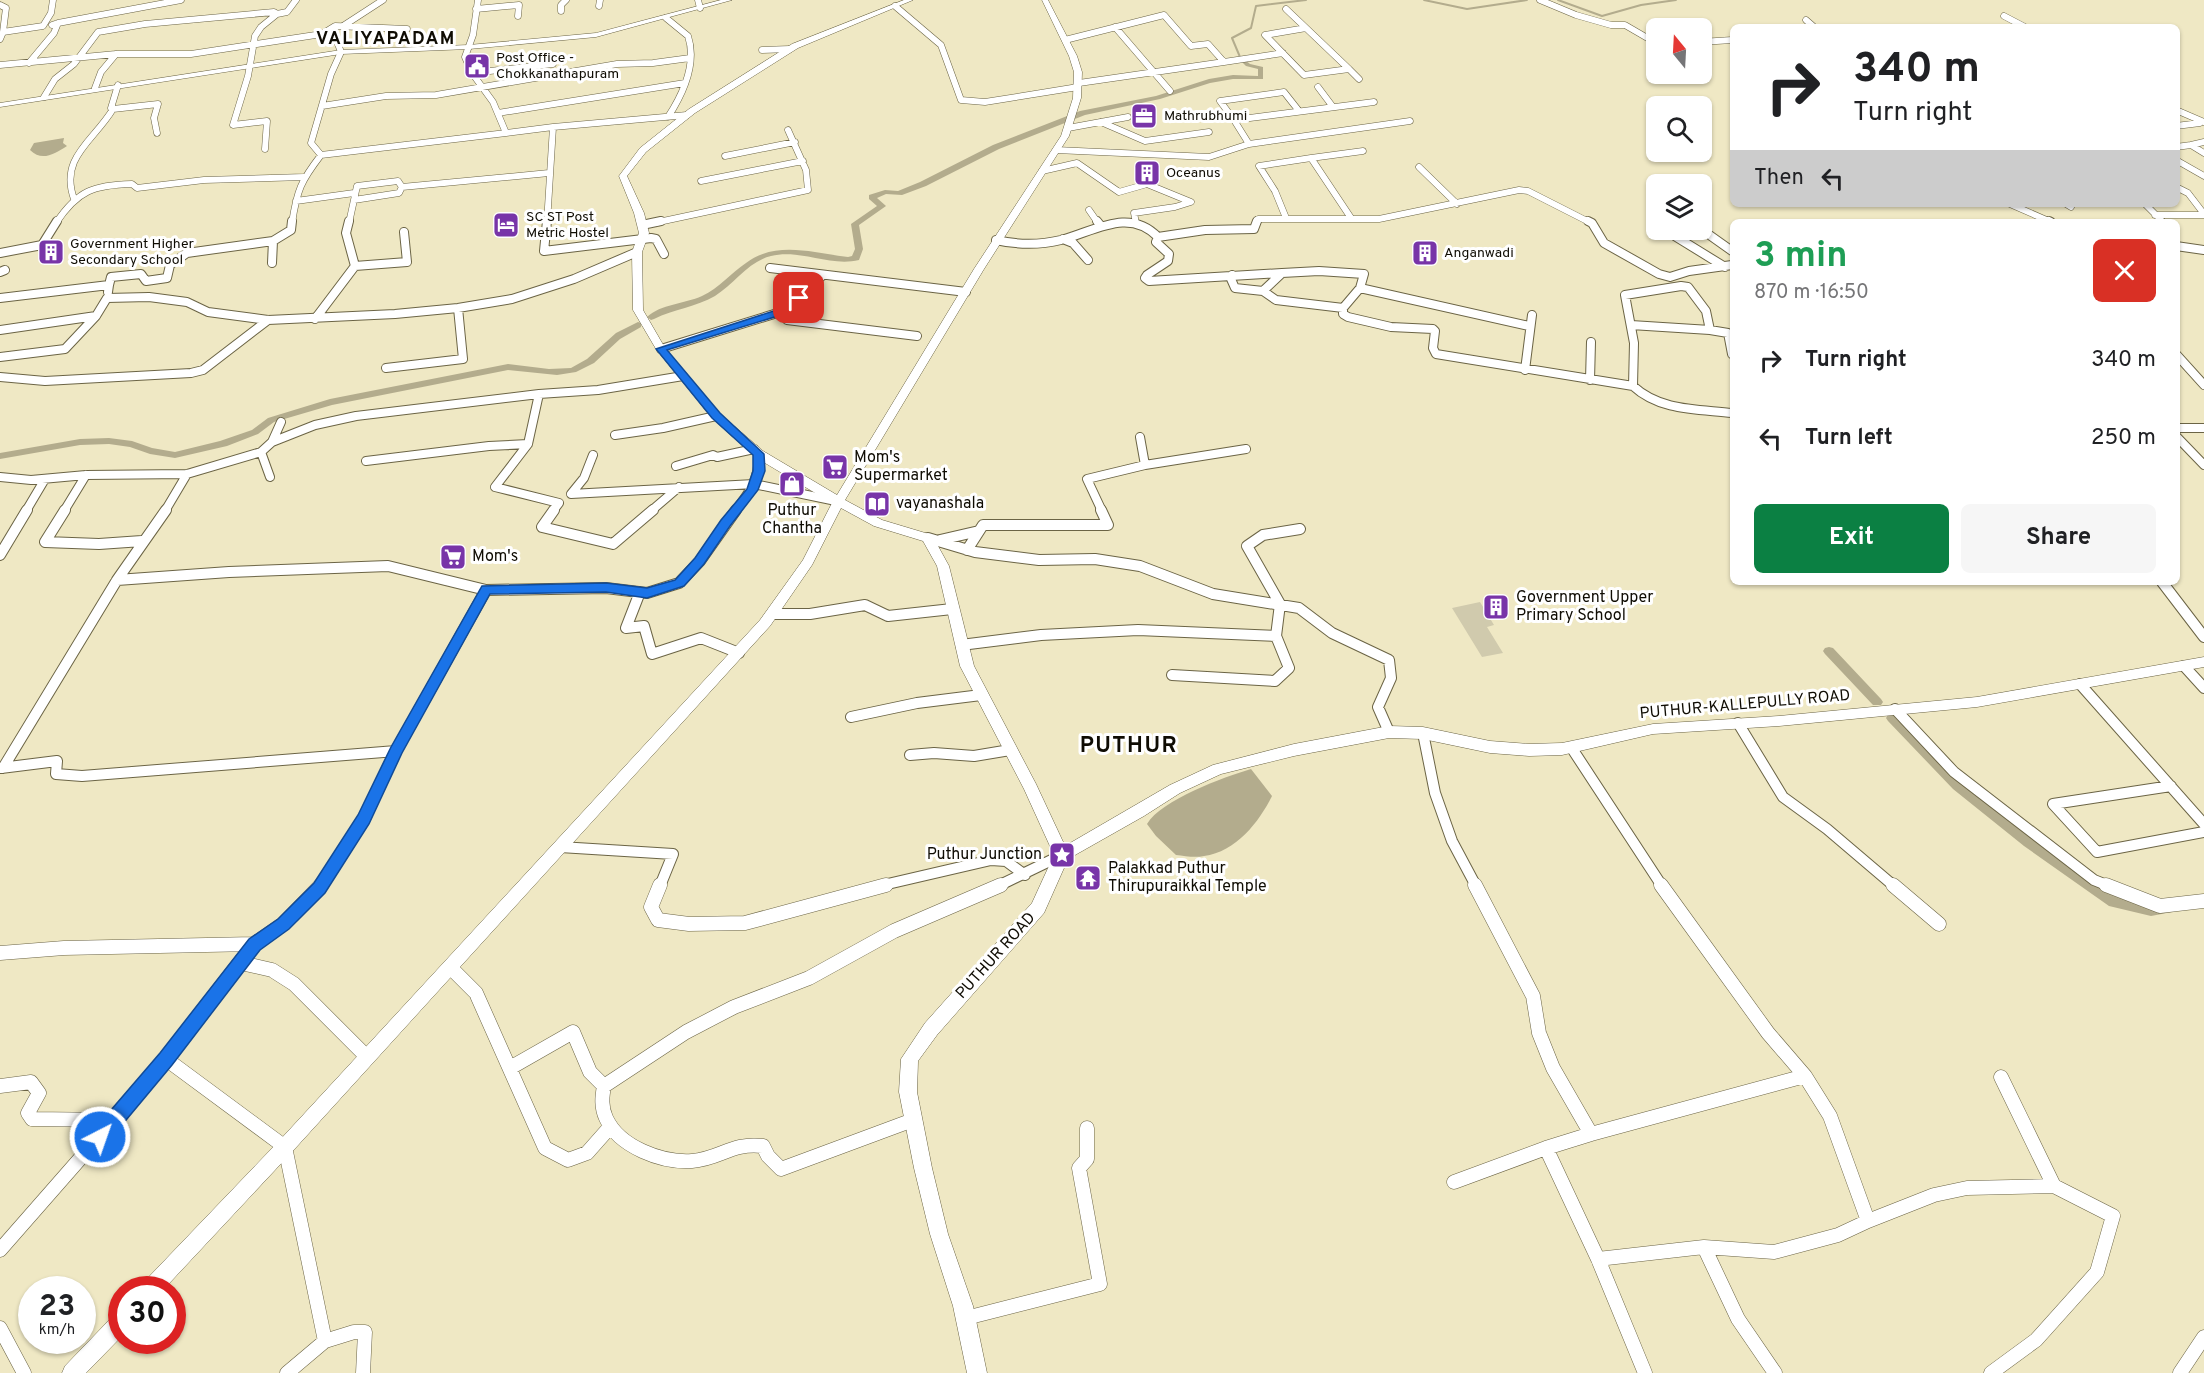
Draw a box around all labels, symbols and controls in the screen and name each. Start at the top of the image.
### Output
north arrow [1646,18,1712,84]
map controls [1646,18,1712,240]
district label: VALIYAPADAM [316,28,456,51]
text: 340 m [1853,44,1980,97]
icon: right [1754,48,1832,126]
place label: Post Office - Chokkanathapuram [496,50,619,83]
public building icon: Post Office - Chokkanathapuram [462,51,492,81]
button: search [1646,96,1712,162]
text: Turn right [1853,96,1972,130]
office icon: Mathrubhumi [1129,101,1159,131]
place label: Mathrubhumi [1164,108,1247,125]
building icon: Oceanus [1132,158,1162,188]
icon: left [1816,162,1849,195]
place label: Oceanus [1166,165,1221,182]
text: Then [1754,165,1804,192]
button: layers [1646,174,1712,240]
place label: SC ST Post Metric Hostel [526,209,609,242]
hotel icon: SC ST Post Metric Hostel [491,210,521,240]
text: 3 min [1754,234,1848,280]
place label: Government Higher Secondary School [70,236,195,269]
building icon: Government Higher Secondary School [36,237,66,267]
building icon: Anganwadi [1410,238,1440,268]
button: close [2093,239,2156,302]
place label: Anganwadi [1444,245,1514,262]
pin [773,272,824,323]
text: 870 m · 16:50 [1754,280,1869,306]
icon: arrive [782,281,815,314]
icon: right [1754,344,1787,377]
text: Turn right [1805,347,1907,374]
text: 340 m [2091,347,2156,374]
icon: left [1754,422,1787,455]
text: Turn left [1805,425,1893,452]
text: 250 m [2091,425,2156,452]
place label: Mom's Supermarket [854,448,948,486]
supermarket icon: Mom's Supermarket [820,452,850,482]
shop icon: Puthur Chantha [777,469,807,499]
library icon: vayanashala [862,489,892,519]
place label: vayanashala [896,494,984,514]
place label: Puthur Chantha [762,501,822,539]
button: Exit [1754,504,1949,573]
button: Share [1961,504,2156,573]
supermarket icon: Mom's [438,542,468,572]
place label: Mom's [472,547,518,567]
place label: Government Upper Primary School [1516,588,1654,626]
building icon: Government Upper Primary School [1481,592,1511,622]
street label: PUTHUR-KALLEPULLY ROAD [1639,686,1851,724]
district label: PUTHUR [1080,733,1178,760]
place icon: Puthur Junction [1047,840,1077,870]
place label: Puthur Junction [927,845,1042,865]
place label: Palakkad Puthur Thirupuraikkal Temple [1108,859,1267,897]
temple icon: Palakkad Puthur Thirupuraikkal Temple [1073,863,1103,893]
street label: PUTHUR ROAD [952,908,1040,1004]
position arrow [68,1105,132,1169]
speed limit sign: 30 [108,1276,186,1354]
text: 23 [39,1289,75,1326]
text: km/h [39,1321,75,1340]

